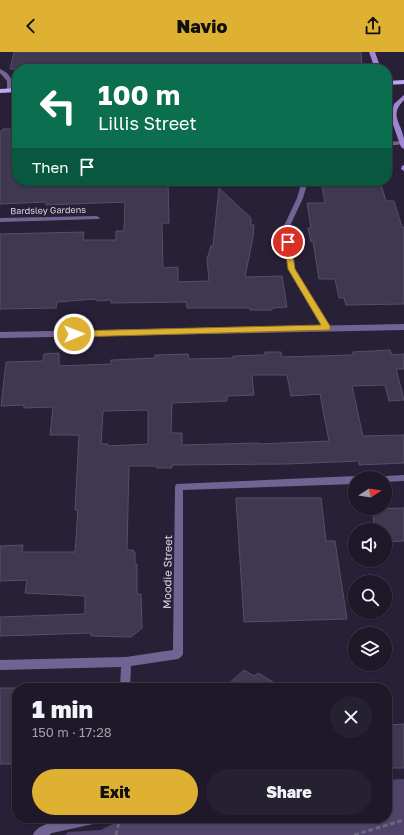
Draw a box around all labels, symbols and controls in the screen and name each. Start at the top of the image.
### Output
icon: back [20,15,42,37]
text: Navio [177,15,227,37]
icon: share [362,15,384,37]
text: 100 m [98,78,180,111]
icon: left [32,80,84,132]
text: Lillis Street [98,112,197,134]
icon: arrive [76,156,98,178]
text: Then [32,158,68,176]
street label: Bardsley Gardens [10,204,86,216]
pin [271,225,305,259]
icon: arrive [277,231,299,253]
position arrow [53,313,95,355]
north arrow [348,471,392,515]
map controls [348,471,392,671]
button: sound [348,523,392,567]
street label: Moodie Street [160,535,174,609]
button: search [348,575,392,619]
button: layers [348,627,392,671]
text: 1 min [32,694,93,723]
button: close [330,696,372,738]
text: 150 m · 17:28 [32,724,112,740]
button: Exit [32,769,198,815]
button: Share [206,769,372,815]

